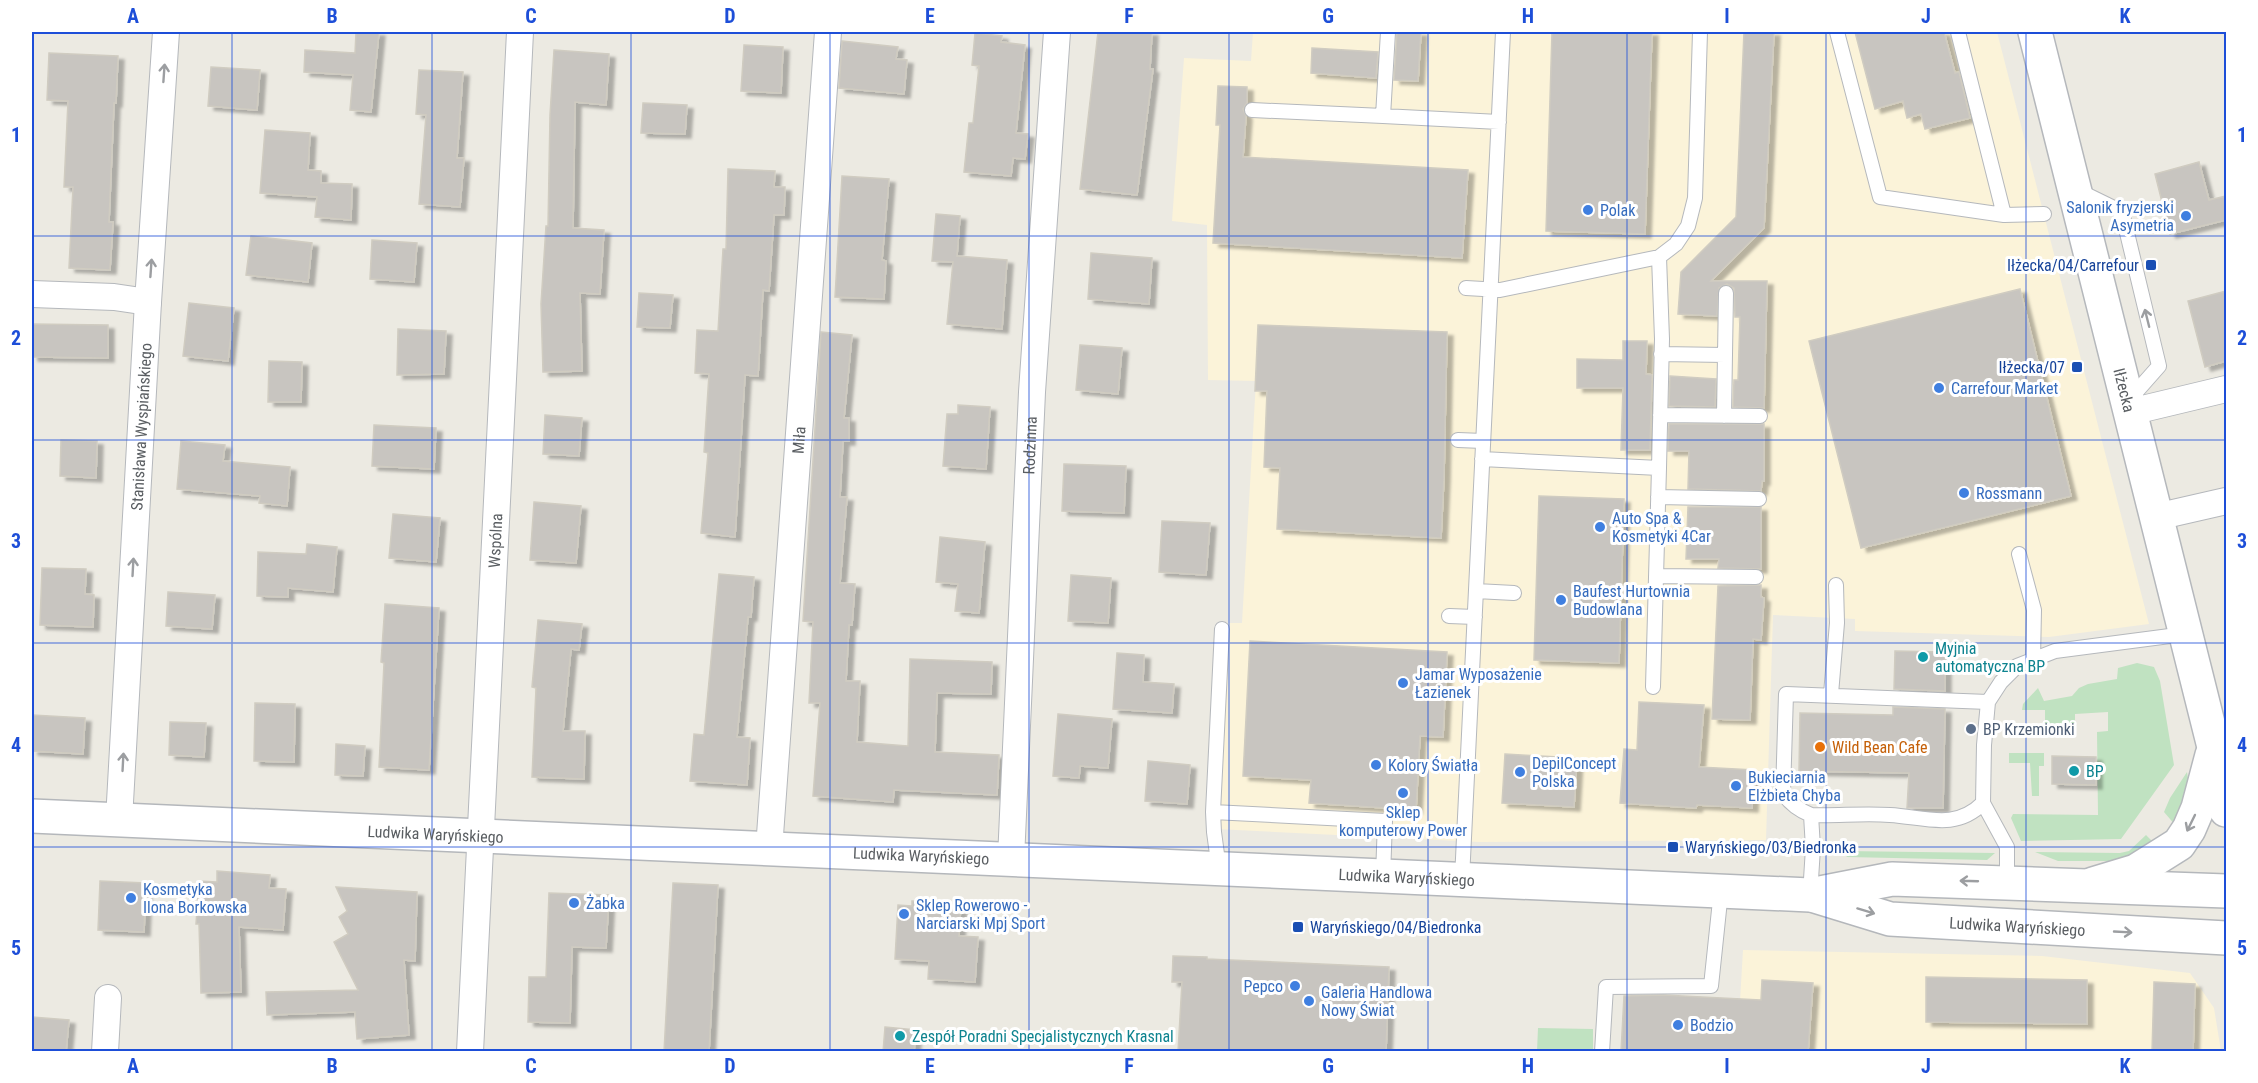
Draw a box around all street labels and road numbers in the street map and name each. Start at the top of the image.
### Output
street label: Stanisława Wyspiańskiego [127,342,156,511]
street label: Iłżecka [2109,366,2139,414]
street label: Rodzinna [1019,416,1041,475]
street label: Miła [789,426,809,454]
street label: Wspólna [485,513,506,568]
street label: Ludwika Waryńskiego [367,822,504,847]
street label: Ludwika Waryńskiego [853,843,990,869]
street label: Ludwika Waryńskiego [1338,865,1475,890]
street label: Ludwika Waryńskiego [1949,913,2086,940]

